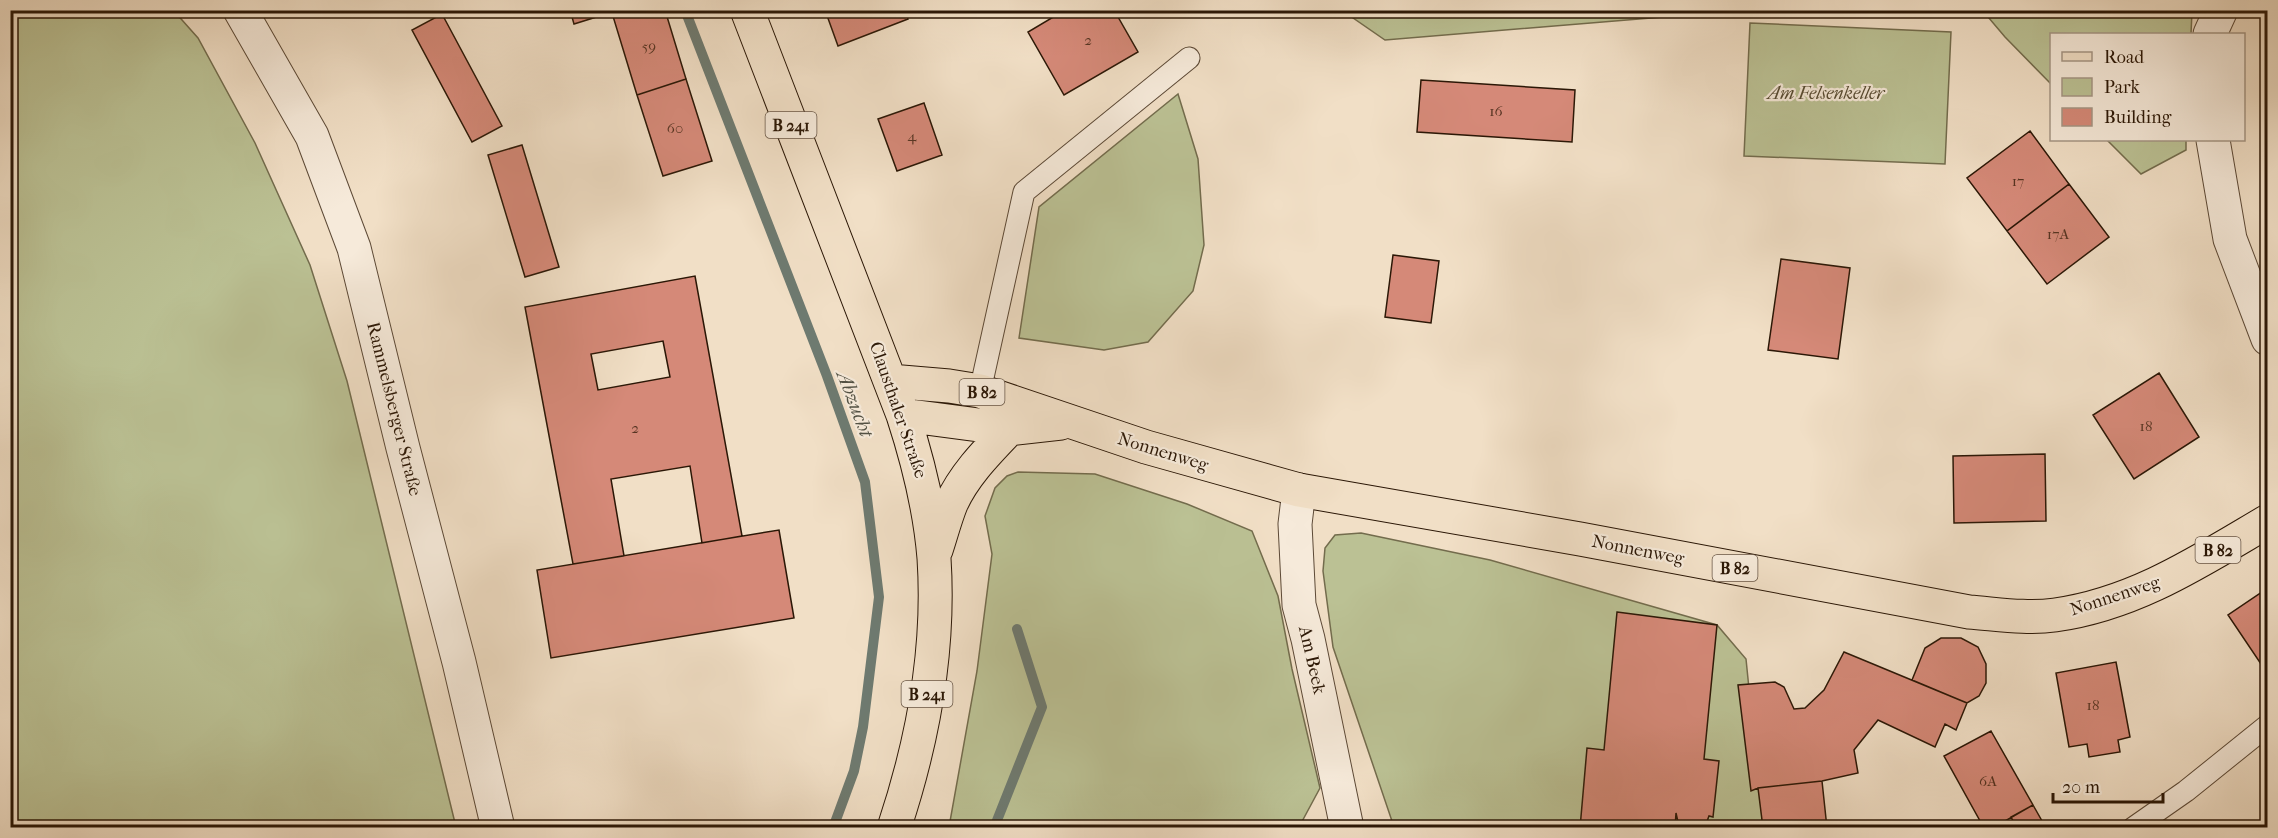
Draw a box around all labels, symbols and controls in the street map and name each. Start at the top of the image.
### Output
house number: 2 [1084,31,1092,49]
legend [2050,33,2245,141]
house number: 59 [642,37,656,55]
text: Road [2104,47,2144,68]
text: Park [2104,77,2141,98]
park label: Am Felsenkeller [1766,83,1886,104]
house number: 16 [1489,102,1504,120]
text: Building [2104,107,2172,128]
road number: B 241 [766,112,816,138]
house number: 60 [667,119,683,137]
house number: 4 [908,127,918,145]
house number: 17 [2012,172,2024,190]
house number: 17A [2047,225,2069,243]
street label: Rammelsberger Straße [362,320,426,498]
street label: Clausthaler Straße [865,339,931,481]
water label: Abzucht [831,365,879,442]
road number: B 82 [960,379,1004,405]
house number: 18 [2140,417,2152,435]
house number: 2 [631,419,639,437]
street label: Nonnenweg [1115,428,1211,476]
street label: Nonnenweg [1590,531,1686,569]
road number: B 82 [2196,537,2240,563]
road number: B 82 [1712,555,1758,581]
street label: Nonnenweg [2067,571,2163,620]
street label: Am Beek [1294,623,1330,697]
road number: B 241 [902,681,952,707]
house number: 18 [2087,696,2099,714]
scale bar [2053,766,2162,804]
house number: 6A [1979,772,1997,790]
text: 20 m [2062,777,2100,798]

